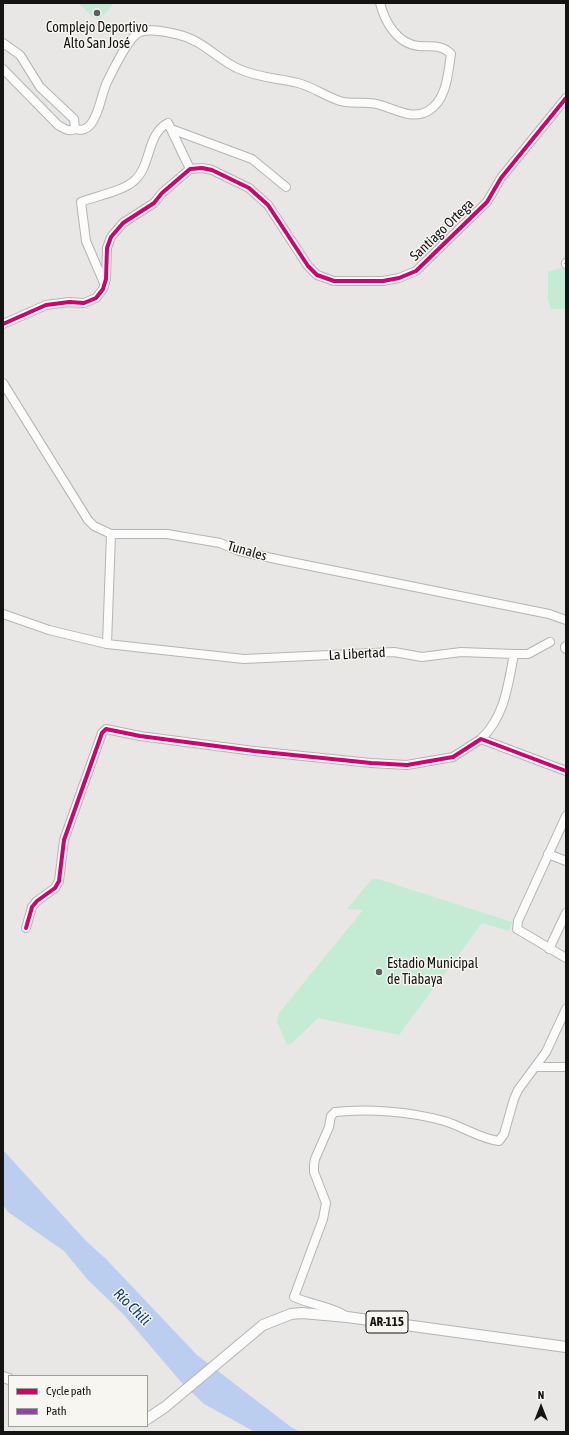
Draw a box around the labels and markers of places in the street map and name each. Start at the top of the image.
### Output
marker: Complejo Deportivo Alto San José [92,8,102,18]
place label: Complejo Deportivo Alto San José [46,20,148,52]
place label: Estadio Municipal de Tiabaya [387,956,478,988]
marker: Estadio Municipal de Tiabaya [374,967,384,977]

